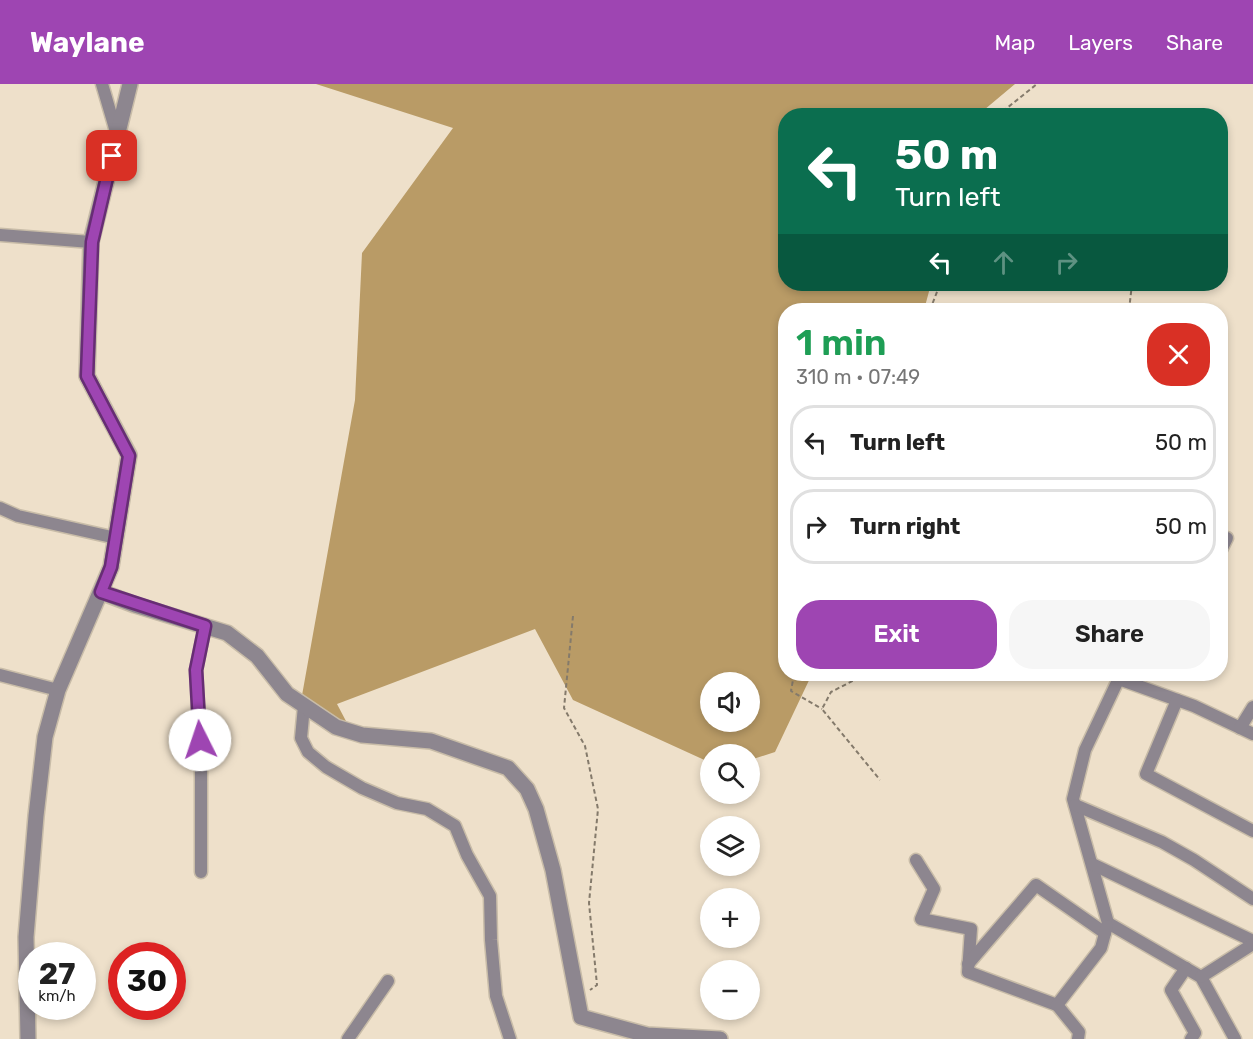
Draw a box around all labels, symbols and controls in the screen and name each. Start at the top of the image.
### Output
text: Waylane [30,26,145,59]
text: Map [994,30,1035,55]
text: Layers [1068,30,1133,55]
text: Share [1166,30,1223,55]
pin [86,130,137,181]
text: 50 m [895,130,998,180]
icon: left [796,132,874,210]
icon: arrive [95,139,128,172]
text: Turn left [895,181,1000,213]
icon: left [924,246,957,279]
icon: ahead [987,246,1020,279]
icon: right [1050,246,1083,279]
text: 1 min [796,321,887,364]
button: close [1147,323,1210,386]
text: 310 m · 07:49 [796,365,920,389]
icon: left [799,426,832,459]
text: Turn left [850,429,945,456]
text: 50 m [1155,429,1207,456]
icon: right [799,510,832,543]
text: Turn right [850,513,960,540]
text: 50 m [1155,513,1207,540]
button: Exit [796,600,997,669]
button: Share [1009,600,1210,669]
map controls [700,672,760,1020]
button: sound [700,672,760,732]
position arrow [168,708,232,772]
button: search [700,744,760,804]
button: layers [700,816,760,876]
button: + [700,888,760,948]
speed limit sign: 30 [108,942,186,1020]
text: 27 [39,956,75,992]
button: − [700,960,760,1020]
text: km/h [38,987,76,1005]

